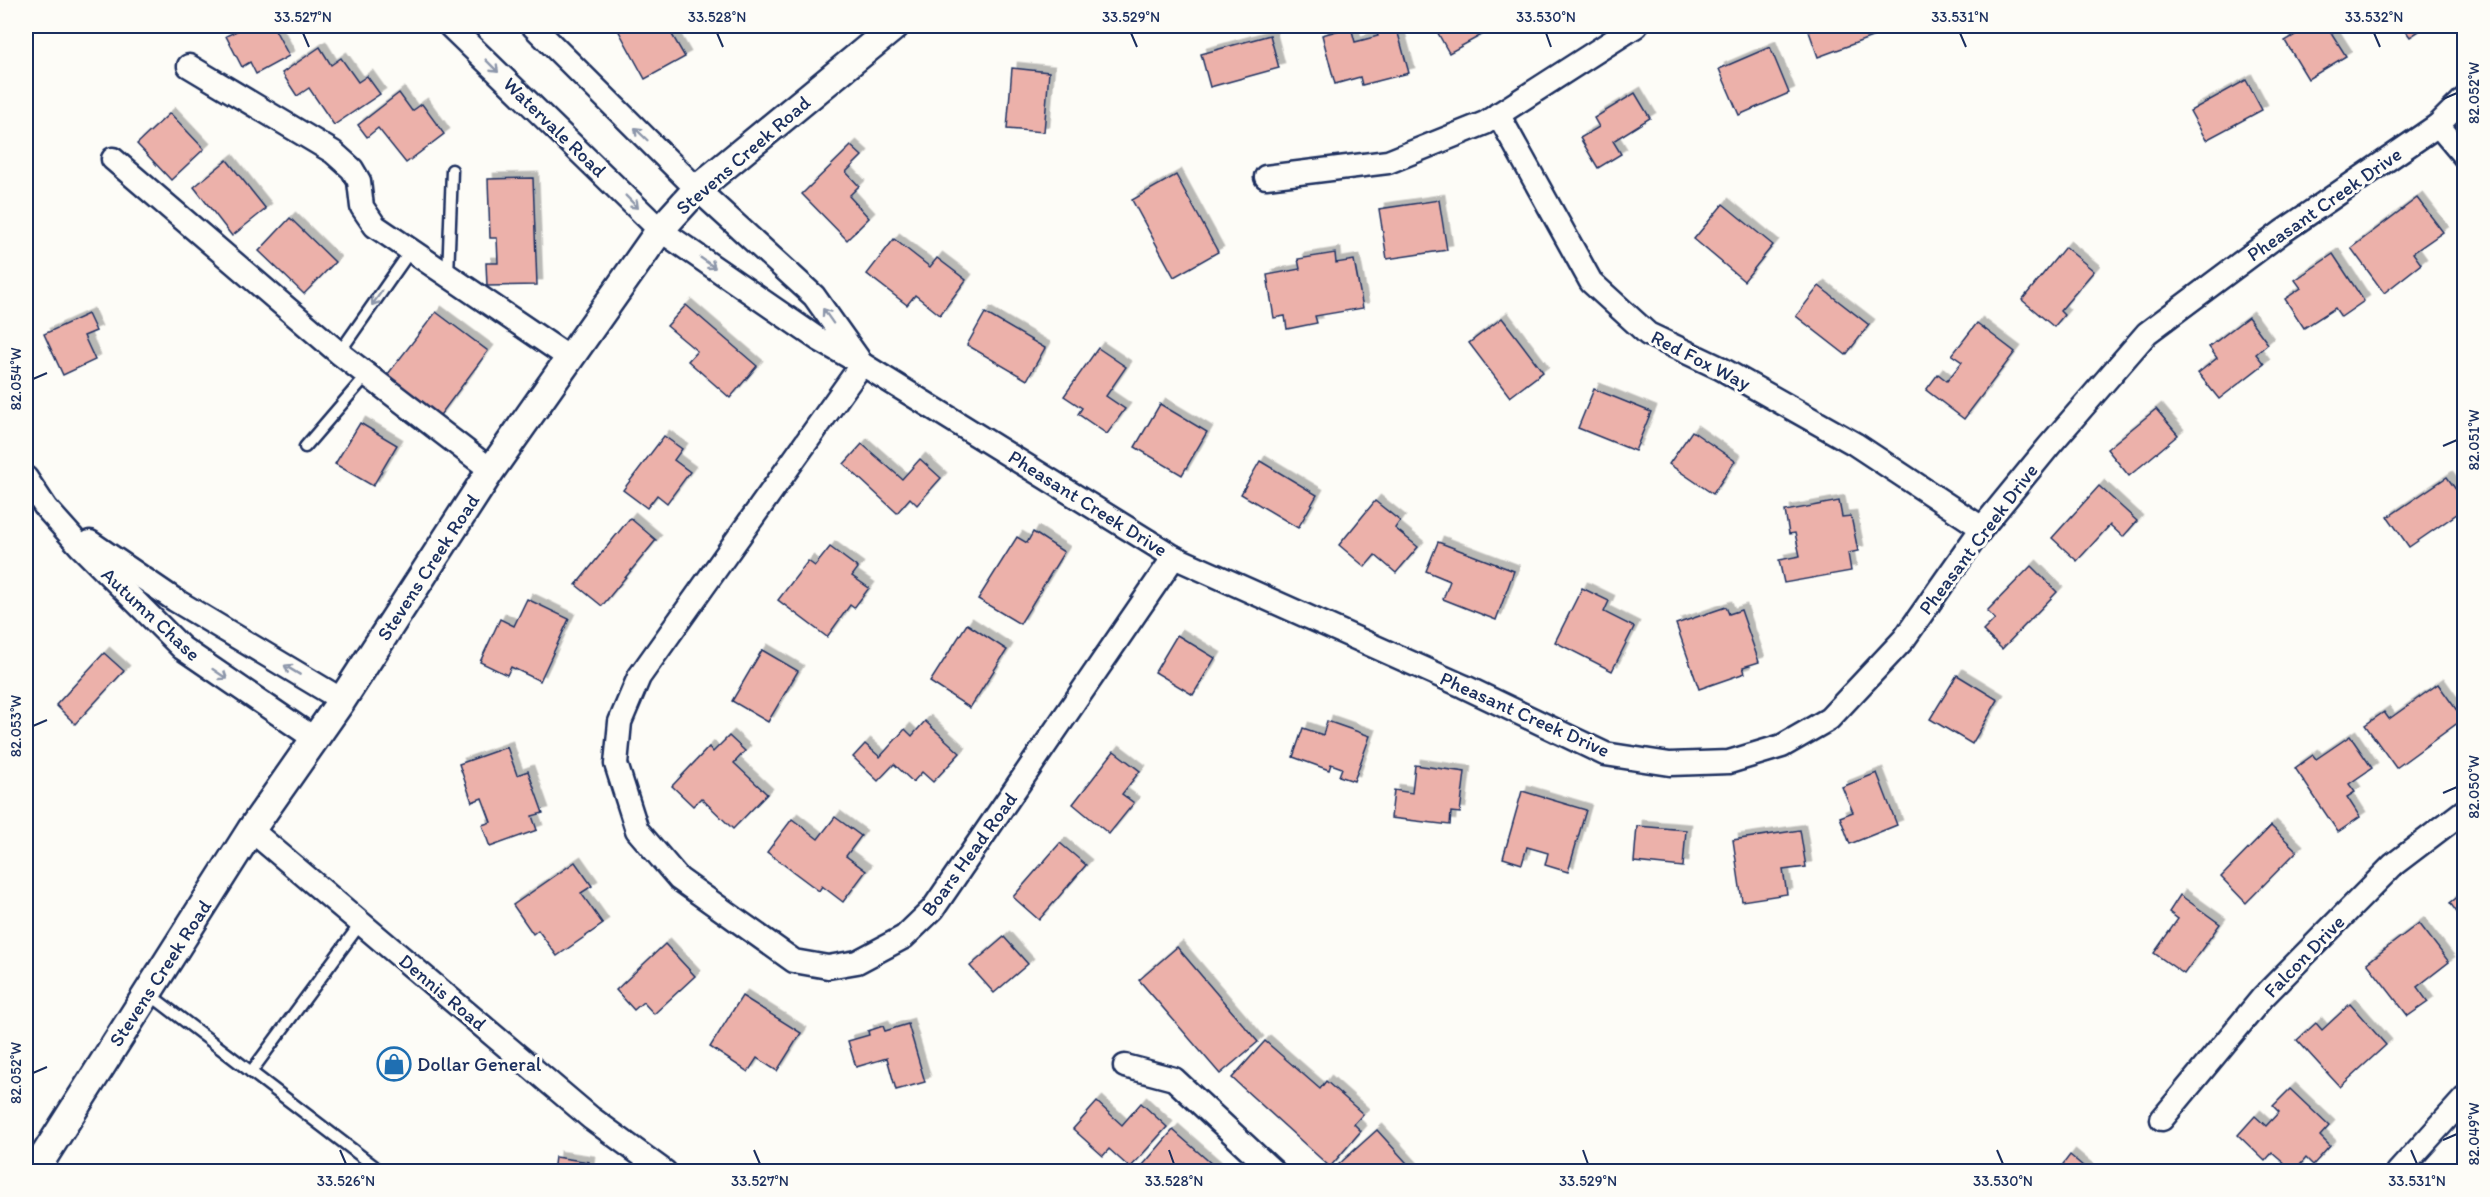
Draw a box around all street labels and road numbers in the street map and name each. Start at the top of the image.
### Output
street label: Watervale Road [498,72,612,182]
street label: Stevens Creek Road [671,90,815,220]
street label: Pheasant Creek Drive [2242,142,2406,266]
street label: Red Fox Way [1647,325,1755,396]
street label: Pheasant Creek Drive [1004,444,1172,562]
street label: Pheasant Creek Drive [1913,459,2043,619]
street label: Stevens Creek Road [372,489,484,645]
street label: Autumn Chase [97,562,205,666]
street label: Pheasant Creek Drive [1437,666,1613,762]
street label: Boars Head Road [916,787,1022,921]
street label: Stevens Creek Road [104,895,216,1051]
street label: Falcon Drive [2259,910,2349,1002]
street label: Dennis Road [394,948,492,1036]

